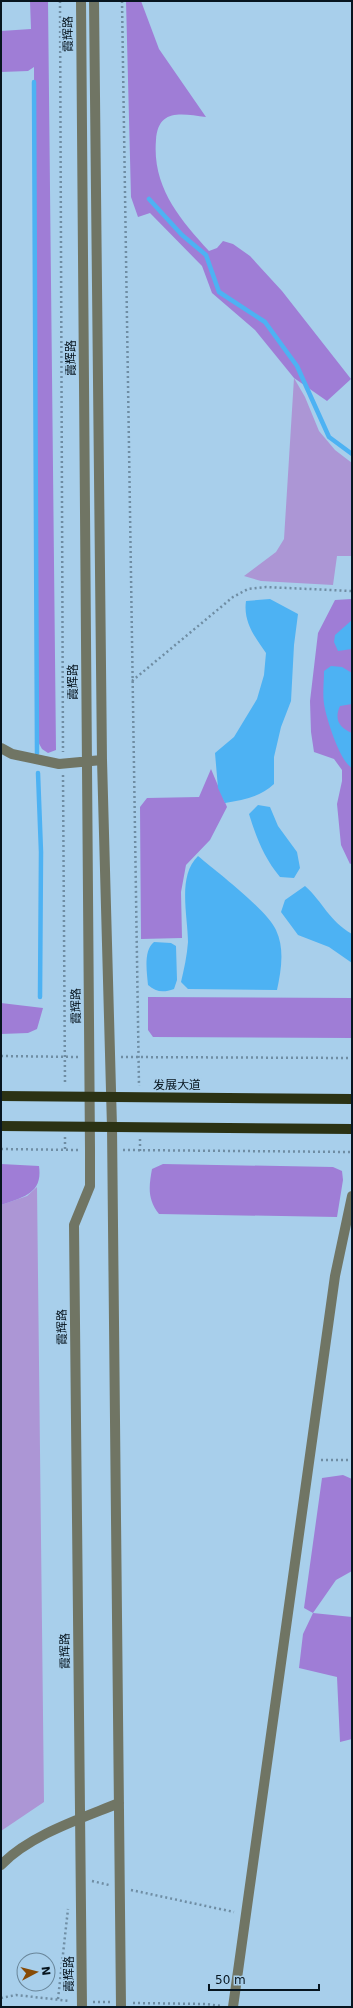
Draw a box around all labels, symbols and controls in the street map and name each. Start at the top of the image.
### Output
street label: 霞辉路 [61,16,75,52]
street label: 霞辉路 [64,340,78,376]
street label: 霞辉路 [66,664,80,700]
street label: 霞辉路 [69,988,83,1024]
street label: 发展大道 [153,1078,201,1092]
street label: 霞辉路 [55,1309,69,1345]
street label: 霞辉路 [58,1633,72,1669]
north arrow [16,1952,56,1992]
street label: 霞辉路 [62,1956,76,1992]
text: N [38,1965,52,1976]
scale bar [209,1966,319,1992]
text: 50 m [215,1973,246,1987]

